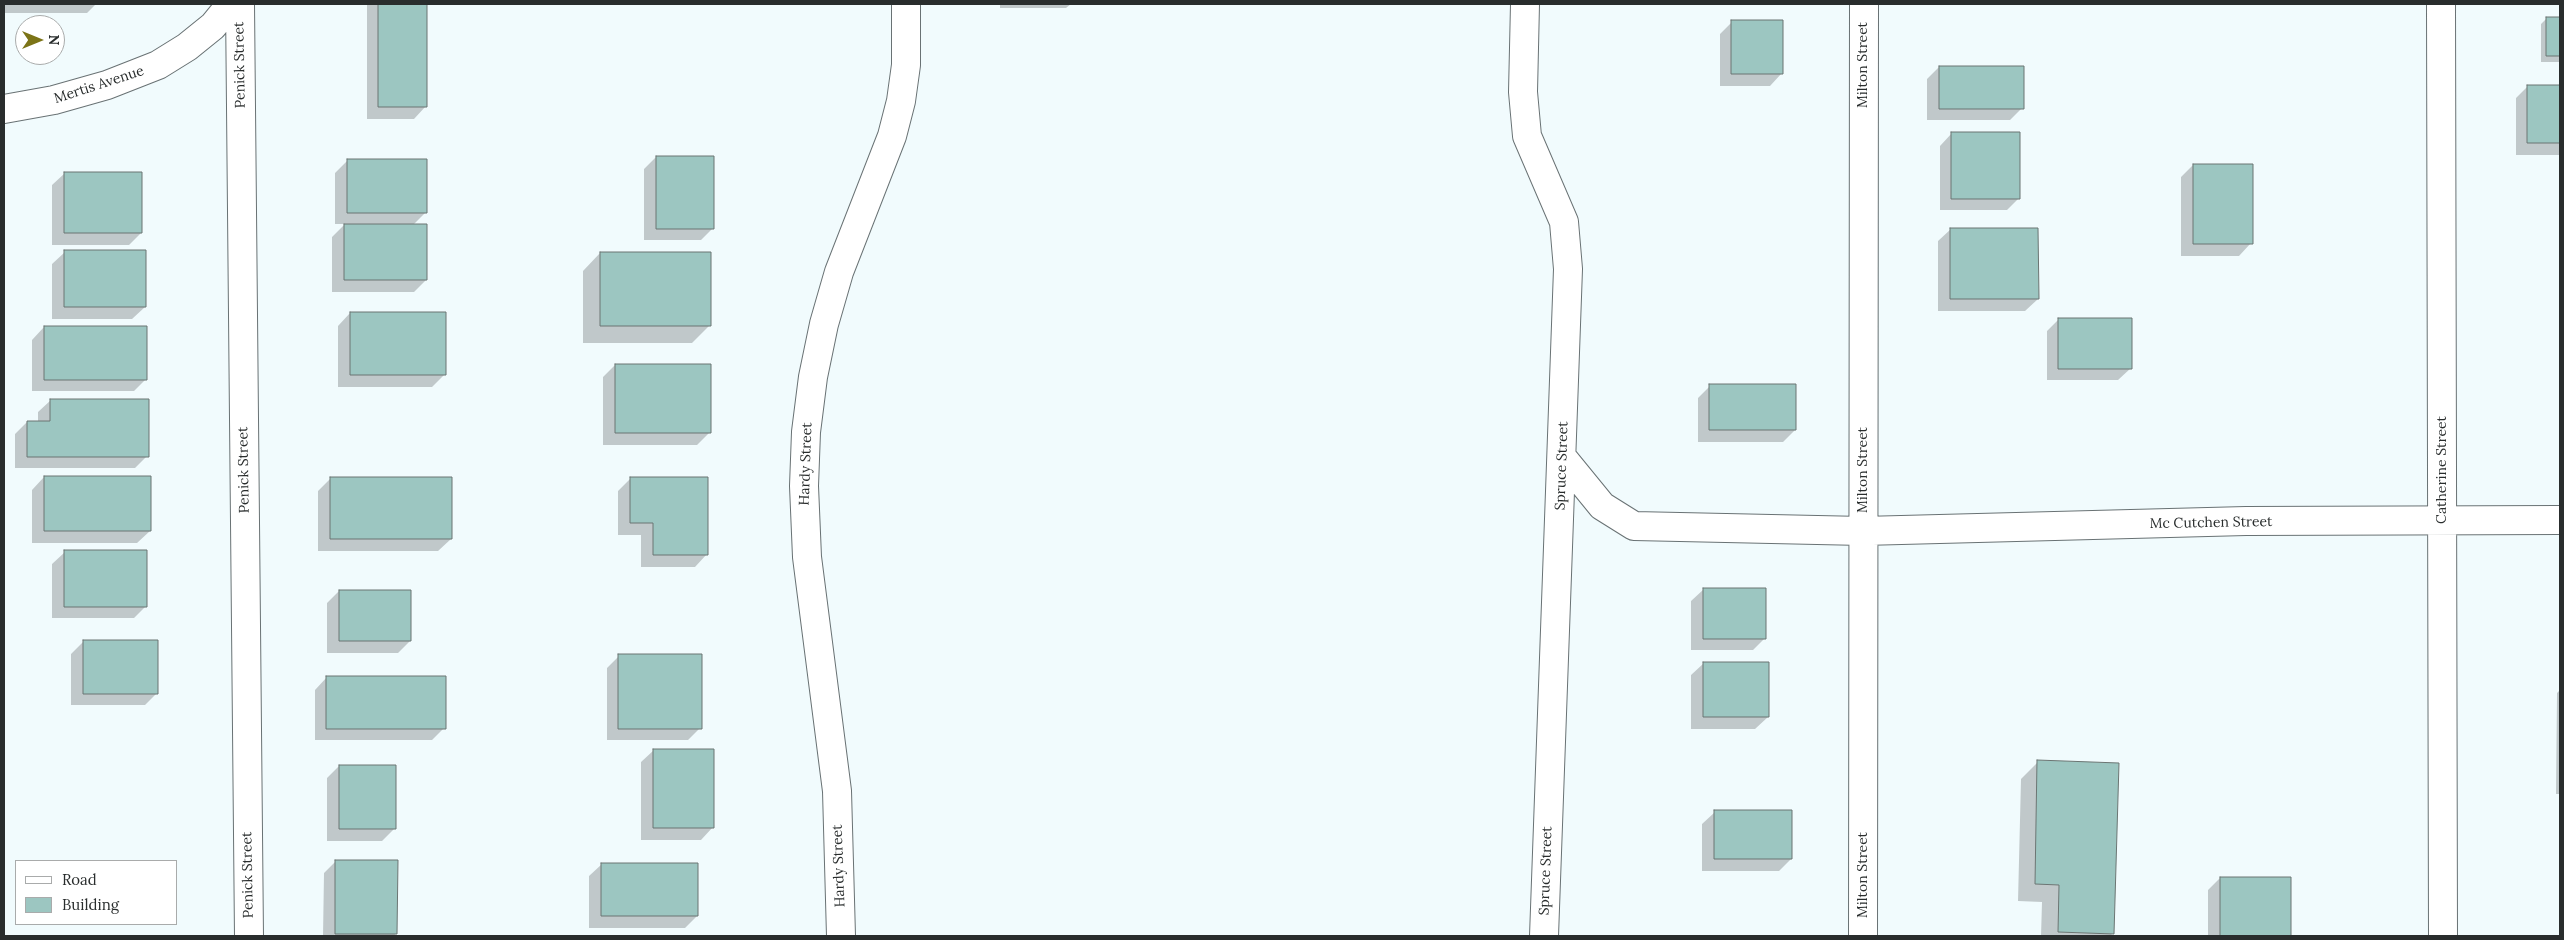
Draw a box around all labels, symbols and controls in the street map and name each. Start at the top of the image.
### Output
north arrow [15,15,65,65]
street label: Penick Street [231,22,249,108]
street label: Milton Street [1855,22,1871,108]
text: N [45,35,63,45]
street label: Mertis Avenue [52,63,146,107]
street label: Catherine Street [2434,416,2450,524]
street label: Spruce Street [1552,421,1572,511]
street label: Hardy Street [796,422,816,506]
street label: Penick Street [235,427,253,513]
street label: Milton Street [1855,427,1871,513]
street label: Mc Cutchen Street [2149,514,2273,532]
street label: Hardy Street [829,824,849,908]
street label: Spruce Street [1536,826,1556,916]
street label: Penick Street [239,832,257,918]
street label: Milton Street [1855,832,1871,918]
legend [15,860,178,925]
text: Road [62,870,97,889]
text: Building [62,895,119,914]

